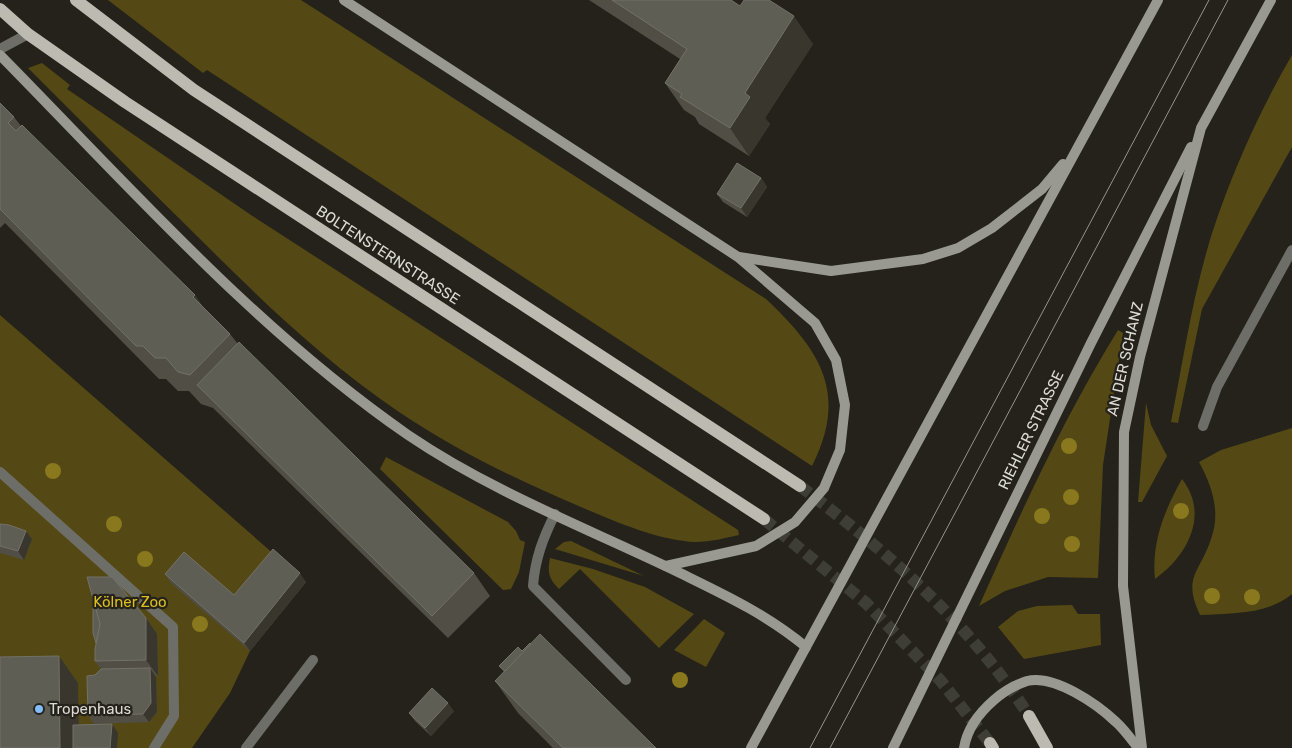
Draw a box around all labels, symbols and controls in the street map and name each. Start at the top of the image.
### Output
street label: BOLTENSTERNSTRASSE [313,202,463,308]
street label: AN DER SCHANZ [1103,300,1147,418]
street label: RIEHLER STRASSE [994,368,1068,492]
park label: Kölner Zoo [93,593,167,611]
place label: Tropenhaus [49,700,132,718]
marker: Tropenhaus [33,703,45,715]

